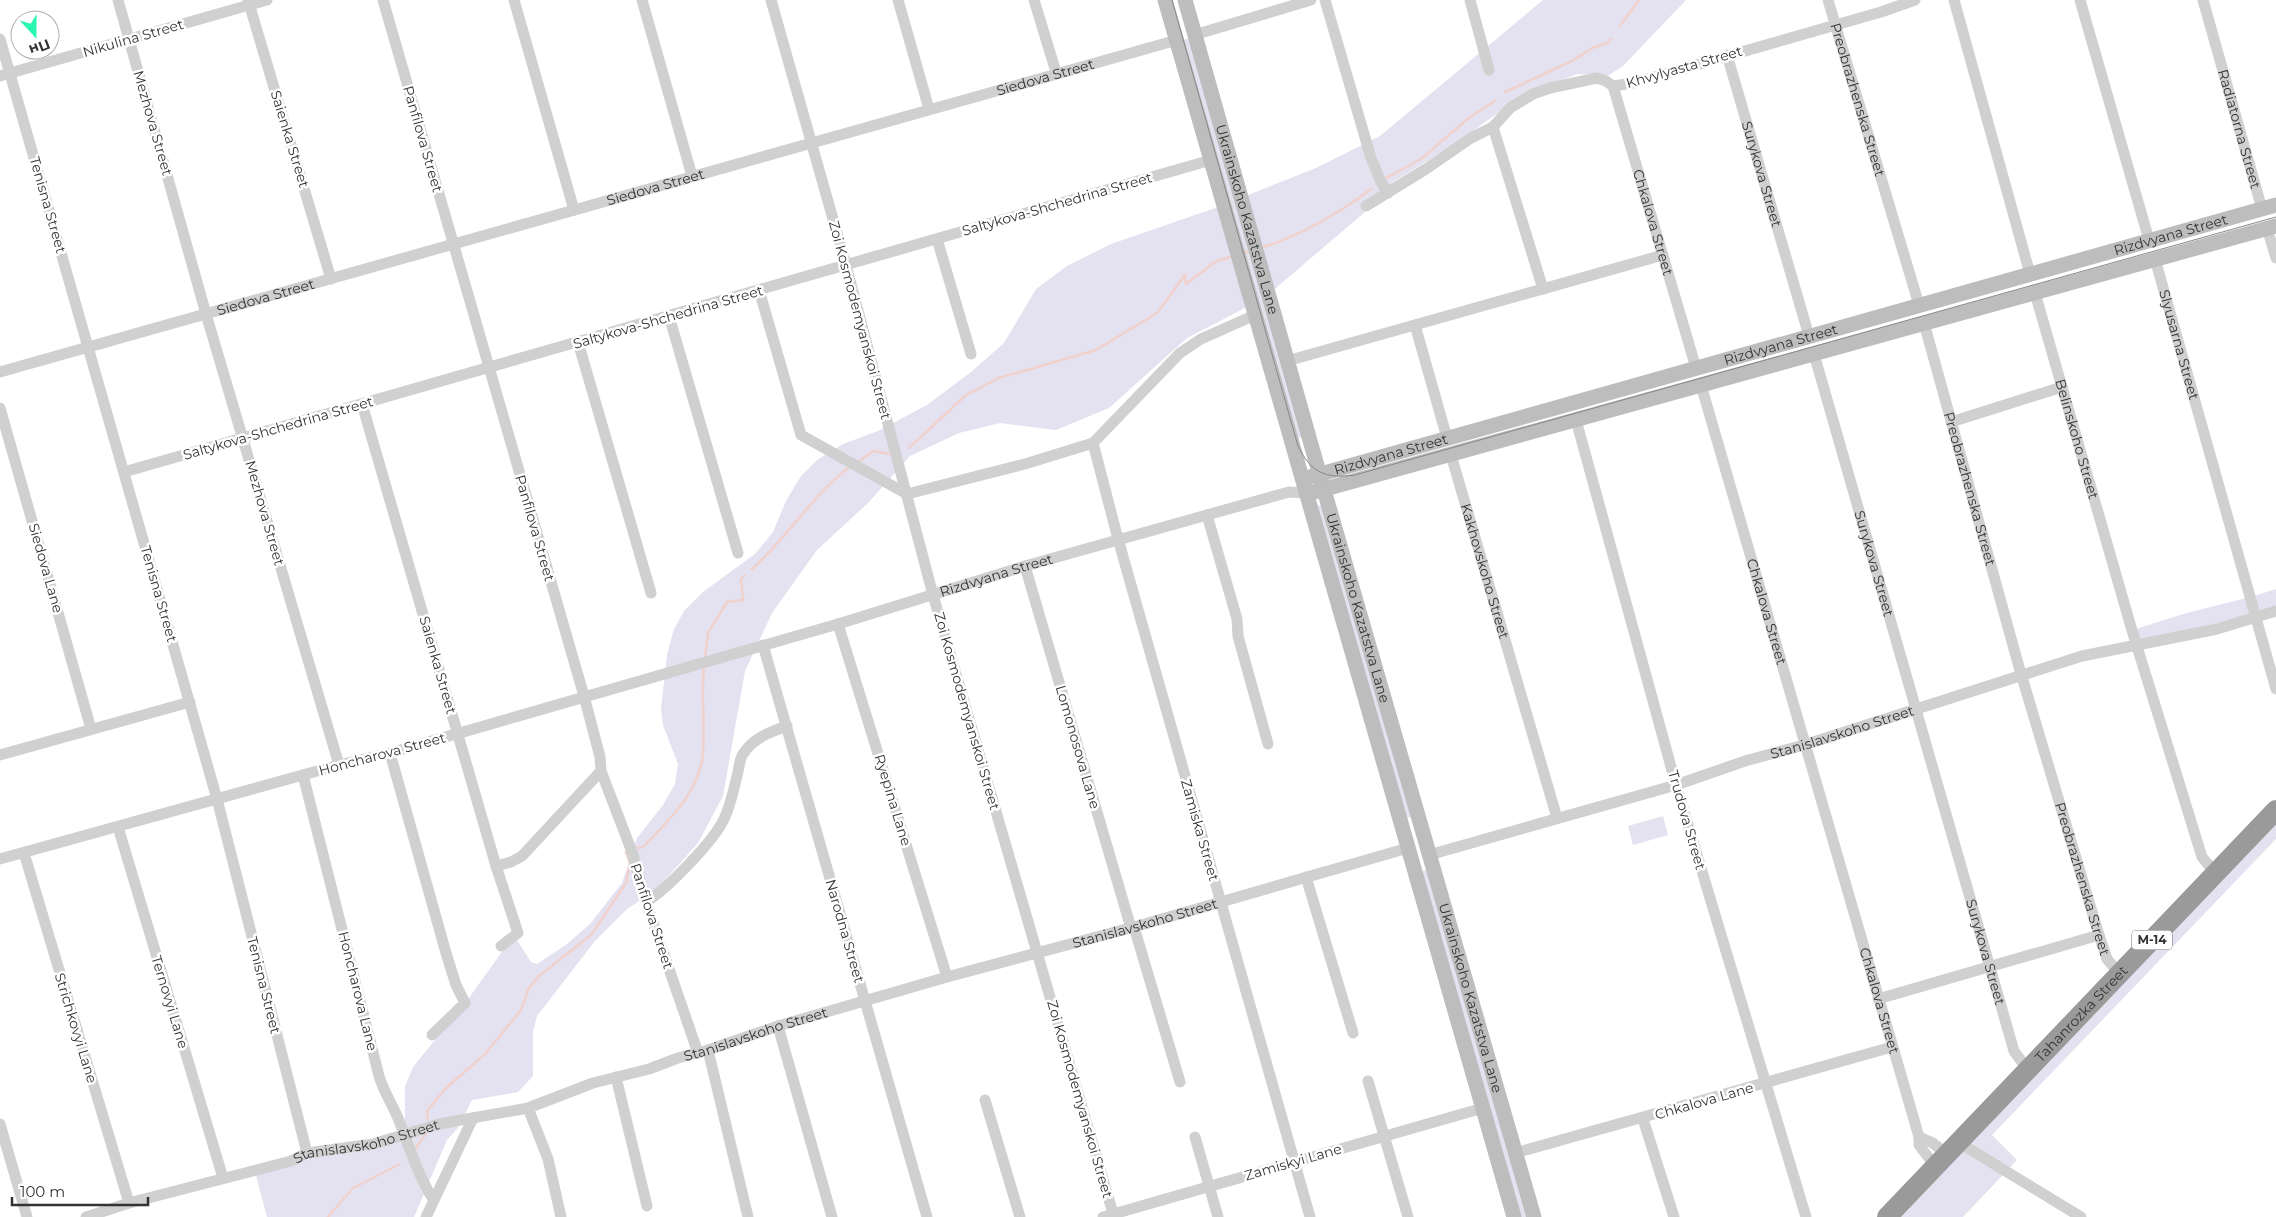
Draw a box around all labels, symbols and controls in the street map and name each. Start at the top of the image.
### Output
north arrow [10,10,60,60]
street label: Nikulina Street [81,15,186,61]
street label: Preobrazhenska Street [1826,21,1889,179]
text: Пн [27,35,53,59]
street label: Khvylyasta Street [1624,42,1745,92]
street label: Siedova Street [994,55,1096,99]
street label: Radiatorna Street [2214,67,2265,191]
street label: Mezhova Street [129,68,177,178]
street label: Panfilova Street [399,84,447,195]
street label: Saienka Street [267,88,313,190]
street label: Surykova Street [1738,119,1786,229]
street label: Ukrainskoho Kazatstva Lane [1212,122,1283,316]
street label: Tenisna Street [26,155,70,256]
street label: Siedova Street [605,165,707,209]
street label: Chkalova Street [1629,167,1677,278]
street label: Saltykova-Shchedrina Street [960,168,1154,240]
street label: Rizdvyana Street [2112,210,2230,259]
street label: Zoi Kosmodemyanskoi Street [825,219,895,422]
street label: Siedova Street [215,275,317,319]
street label: Saltykova-Shchedrina Street [571,281,765,353]
street label: Slyusarna Street [2155,287,2203,402]
street label: Rizdvyana Street [1722,320,1840,369]
street label: Belinskoho Street [2051,377,2103,501]
street label: Saltykova-Shchedrina Street [181,392,375,464]
street label: Preobrazhenska Street [1940,410,2000,568]
street label: Rizdvyana Street [1332,430,1450,479]
street label: Mezhova Street [241,458,289,568]
street label: Panfilova Street [511,473,559,584]
street label: Kakhovskoho Street [1457,501,1513,641]
street label: Surykova Street [1850,508,1898,619]
street label: Ukrainskoho Kazatstva Lane [1322,511,1394,705]
street label: Siedova Lane [25,521,67,615]
street label: Tenisna Street [137,544,181,645]
street label: Rizdvyana Street [937,550,1055,601]
street label: Chkalova Street [1743,556,1791,667]
street label: Zoi Kosmodemyanskoi Street [930,610,1004,812]
street label: Saienka Street [415,614,461,716]
street label: Lomonosova Lane [1052,683,1104,811]
street label: Stanislavskoho Street [1768,701,1917,763]
street label: Honcharova Street [317,728,448,780]
street label: Ryepina Lane [870,752,916,848]
street label: Trudova Street [1664,768,1710,872]
street label: Zamiska Street [1177,777,1223,883]
street label: Preobrazhenska Street [2051,800,2114,958]
street label: Panfilova Street [626,861,678,971]
street label: Narodna Street [822,877,868,985]
street label: Stanislavskoho Street [1070,894,1220,952]
street label: Surykova Street [1962,897,2009,1007]
street label: Ukrainskoho Kazatstva Lane [1435,901,1507,1095]
street label: Honcharova Lane [334,929,382,1053]
road number: М-14 [2132,930,2172,950]
street label: Tenisna Street [243,935,285,1036]
street label: Chkalova Street [1856,945,1904,1056]
street label: Ternovyi Lane [147,953,193,1051]
street label: Tahanrozka Street [2031,962,2132,1066]
street label: Strichkovyi Lane [51,971,101,1085]
street label: Zoi Kosmodemyanskoi Street [1043,998,1117,1200]
street label: Stanislavskoho Street [682,1003,830,1065]
street label: Chkalova Lane [1653,1078,1755,1124]
street label: Stanislavskoho Street [290,1115,442,1167]
street label: Zamiskyi Lane [1242,1140,1344,1184]
scale bar [12,1174,149,1206]
text: 100 m [20,1182,65,1201]

